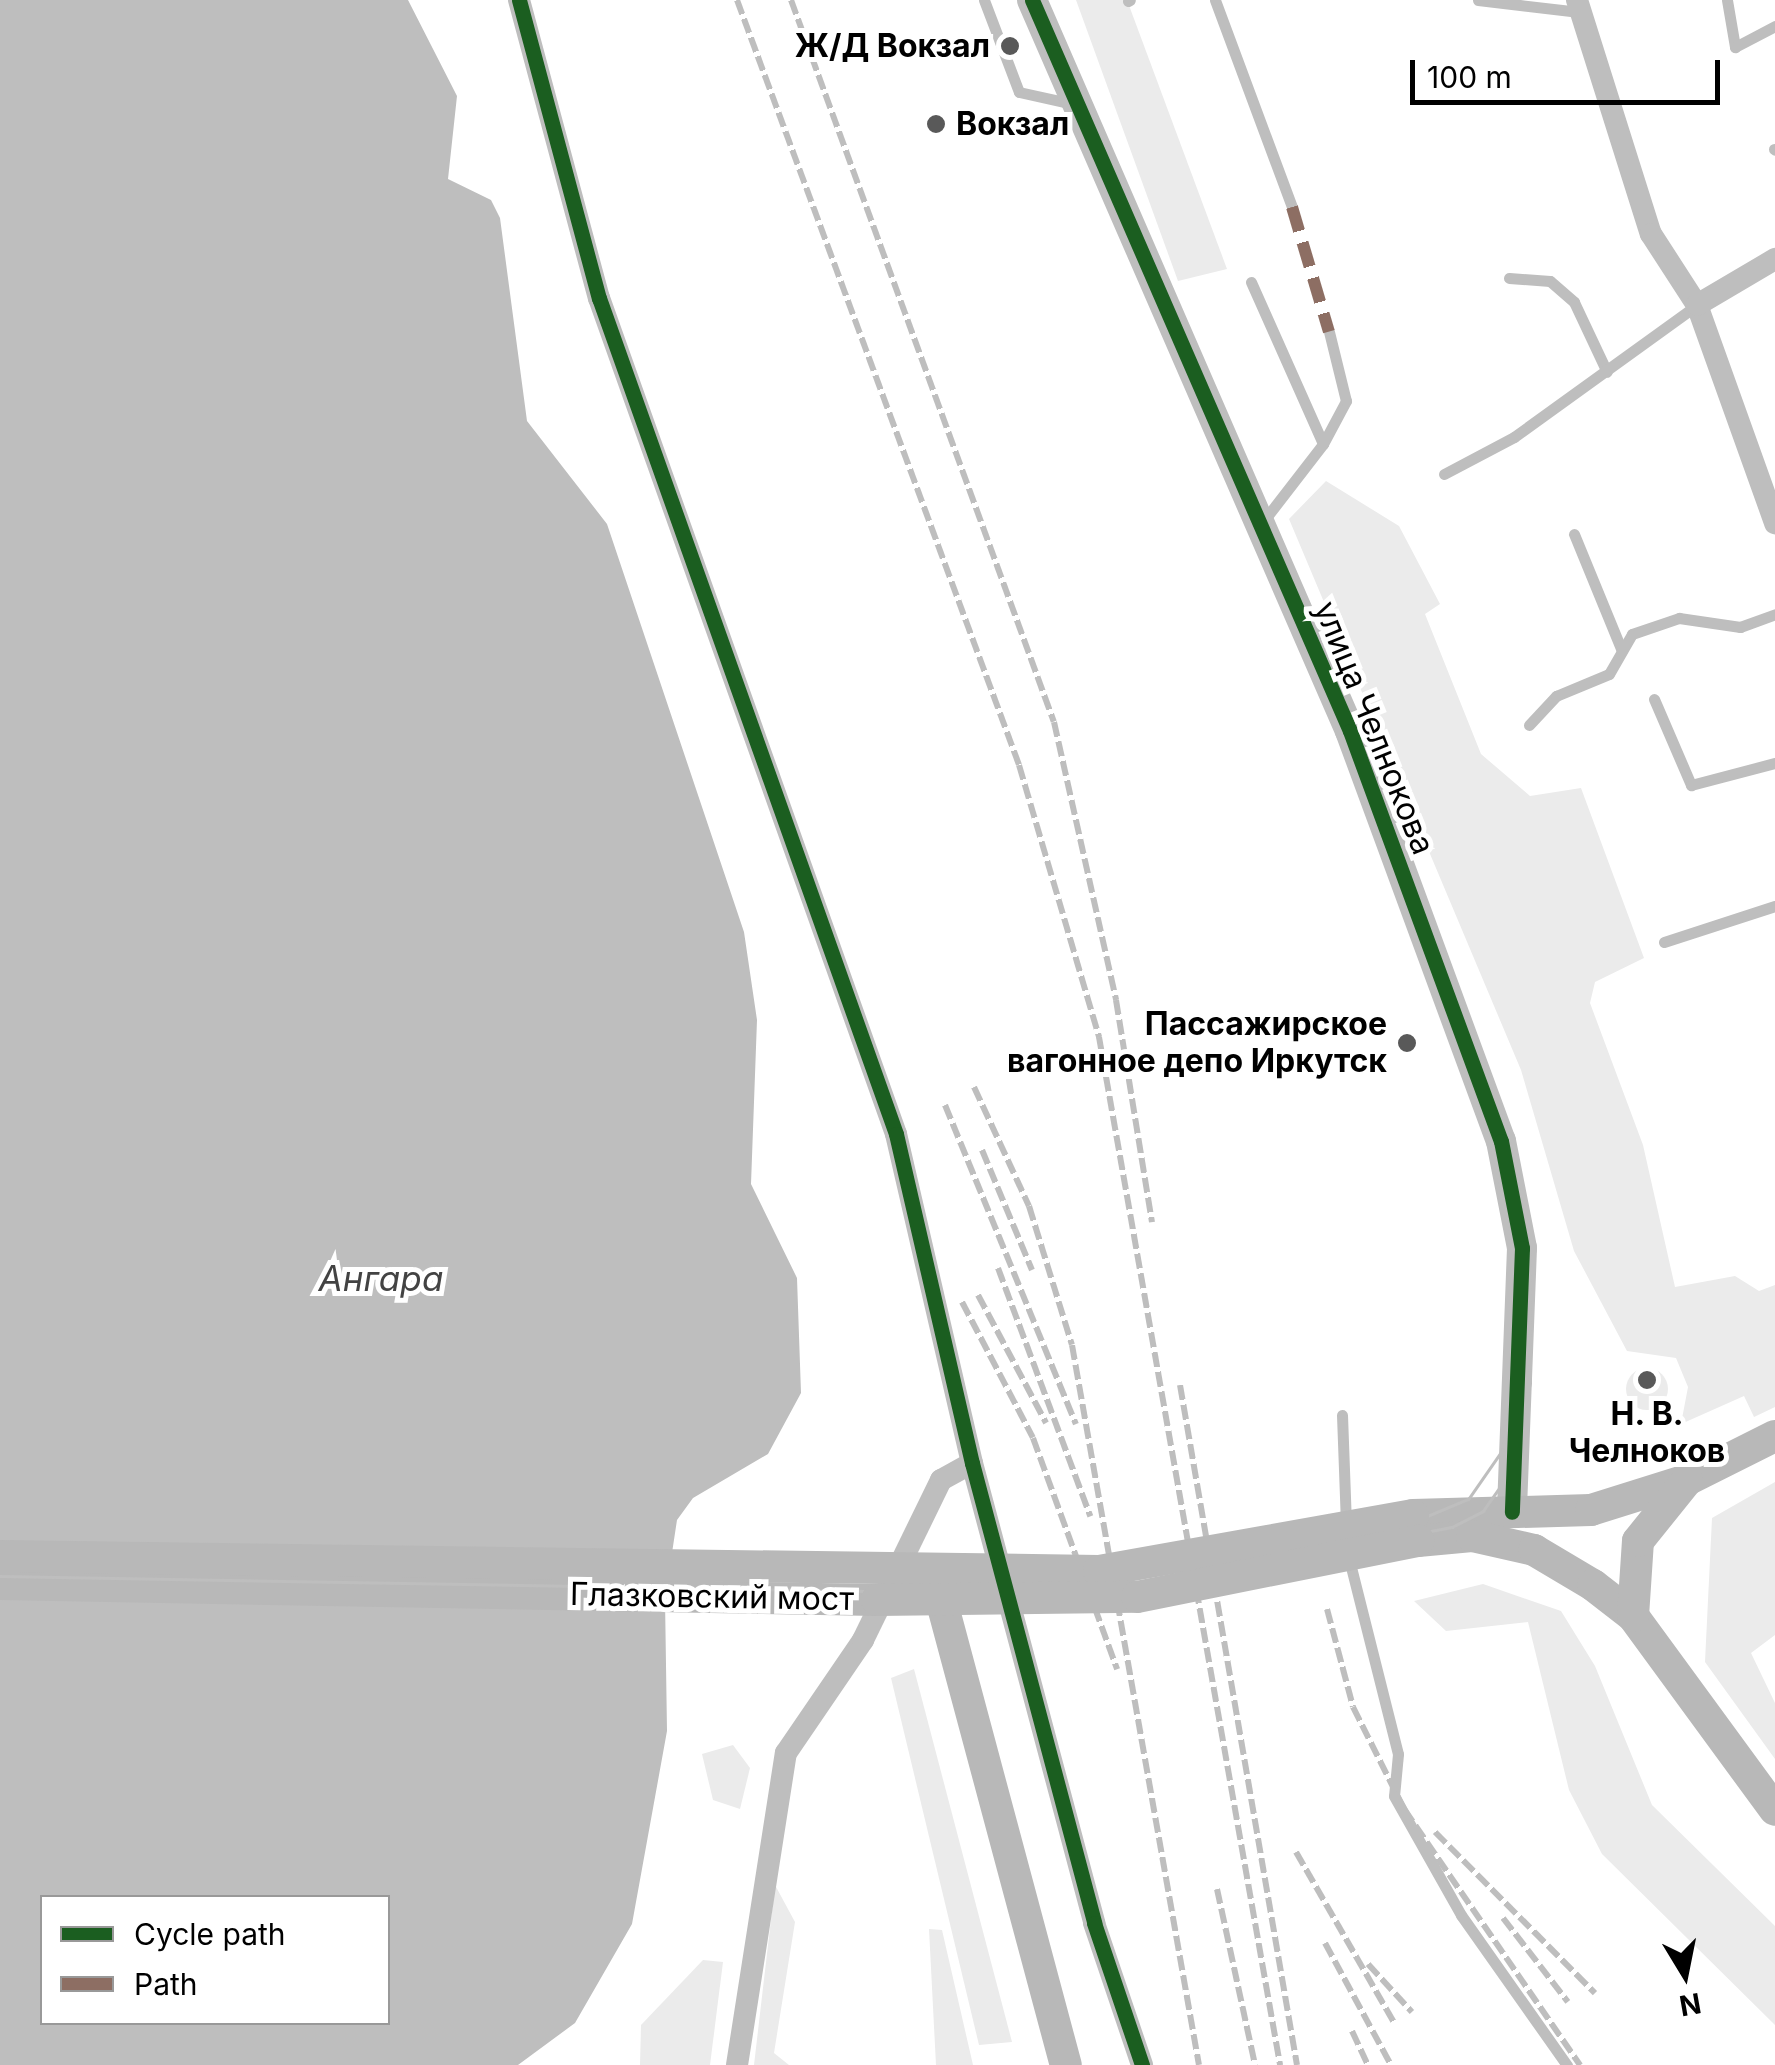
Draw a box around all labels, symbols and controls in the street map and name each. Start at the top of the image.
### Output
place label: Ж/Д Вокзал [795,27,990,65]
marker: Ж/Д Вокзал [999,35,1021,57]
scale bar [1415,40,1725,102]
text: 100 m [1427,59,1512,95]
place label: Вокзал [956,105,1069,143]
marker: Вокзал [925,113,947,135]
street label: улица Челнокова [1306,596,1442,860]
place label: Пассажирское вагонное депо Иркутск [1007,1006,1387,1081]
marker: Пассажирское вагонное депо Иркутск [1396,1032,1418,1054]
water label: Ангара [319,1257,443,1299]
marker: Н. В. Челноков [1636,1369,1658,1391]
place label: Н. В. Челноков [1569,1396,1725,1471]
street label: Глазковский мост [570,1575,854,1619]
legend [40,1895,390,2025]
text: Cycle path [134,1916,286,1952]
north arrow [1635,1925,1735,2025]
text: Path [134,1966,198,2002]
text: N [1677,1986,1704,2023]

